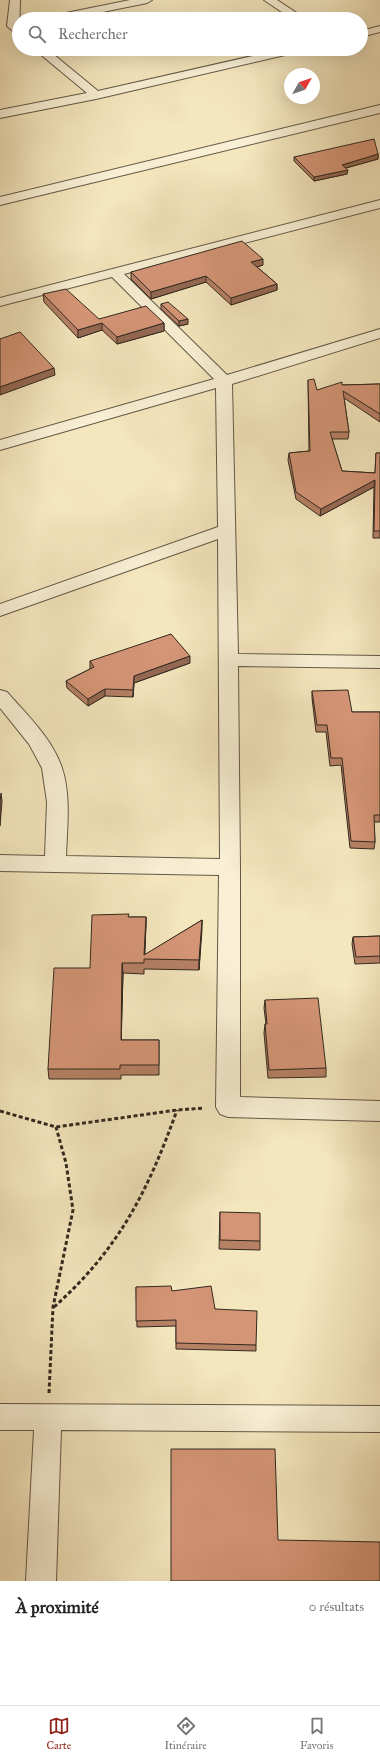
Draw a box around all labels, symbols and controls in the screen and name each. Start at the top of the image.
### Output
search box [12,12,368,56]
icon: search [26,23,48,45]
text: Rechercher [58,25,128,43]
north arrow [284,68,320,104]
text: À proximité [16,1597,99,1618]
text: 0 résultats [309,1599,364,1615]
tab: Carte [47,1715,71,1752]
tab: Itinéraire [164,1715,207,1752]
tab: Favoris [300,1715,333,1752]

